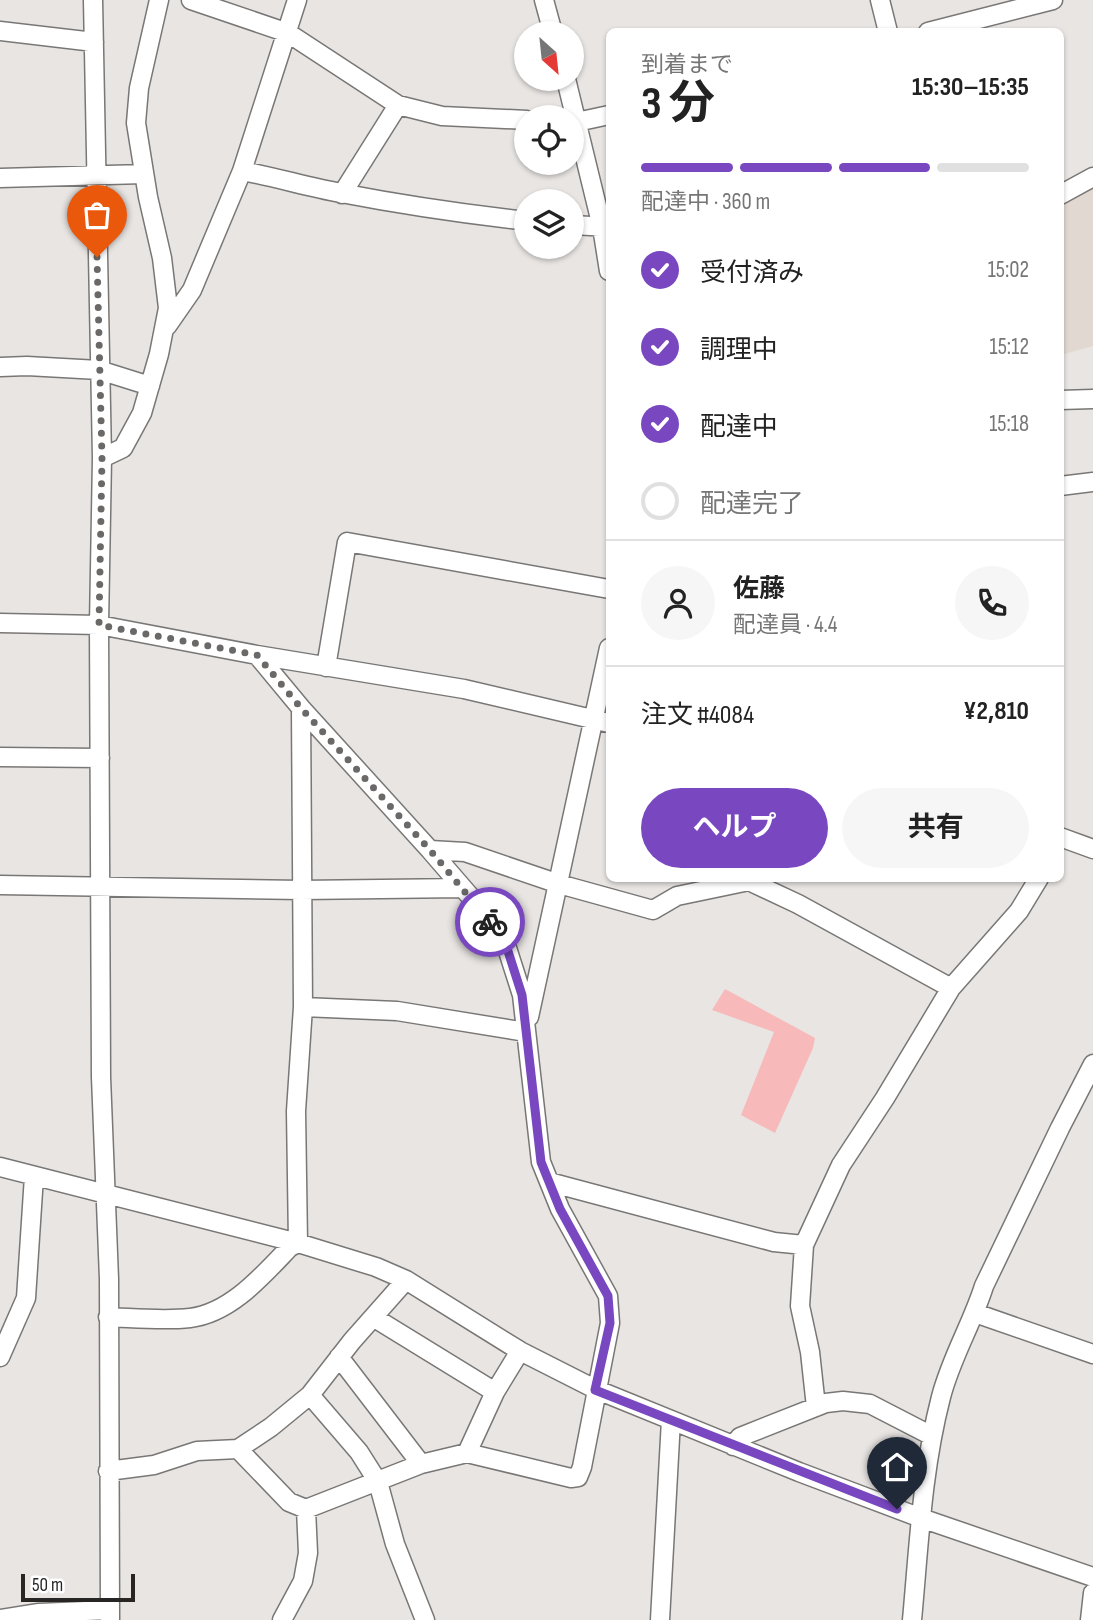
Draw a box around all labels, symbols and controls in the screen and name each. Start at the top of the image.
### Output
north arrow [514,21,584,91]
map controls [514,21,584,259]
text: 到着まで [641,51,733,79]
text: 15:30–15:35 [912,72,1029,103]
text: 3 分 [641,77,715,132]
button: locate [514,105,584,175]
pin [67,185,127,257]
text: 配達中 · 360 m [641,188,770,216]
button: layers [514,189,584,259]
icon: bag [78,196,116,234]
icon: check [641,251,679,289]
text: 15:02 [988,256,1029,284]
text: 受付済み [700,258,804,289]
icon: check [641,328,679,366]
text: 15:12 [990,333,1029,361]
text: 調理中 [700,335,778,366]
icon: check [641,405,679,443]
text: 15:18 [989,410,1029,438]
text: 配達中 [700,412,778,443]
text: 配達完了 [700,489,804,520]
button: person [641,566,715,640]
button: phone [955,566,1029,640]
text: 佐藤 [733,574,785,605]
text: 配達員 · 4.4 [733,611,837,639]
text: ¥2,810 [963,696,1029,727]
text: 注文 #4084 [641,700,754,731]
button: ヘルプ [641,788,828,868]
button: 共有 [842,788,1029,868]
courier [455,887,525,957]
icon: bike [471,903,509,941]
pin [867,1437,927,1509]
icon: home [878,1448,916,1486]
scale bar [21,1571,135,1603]
text: 50 m [32,1574,63,1597]

